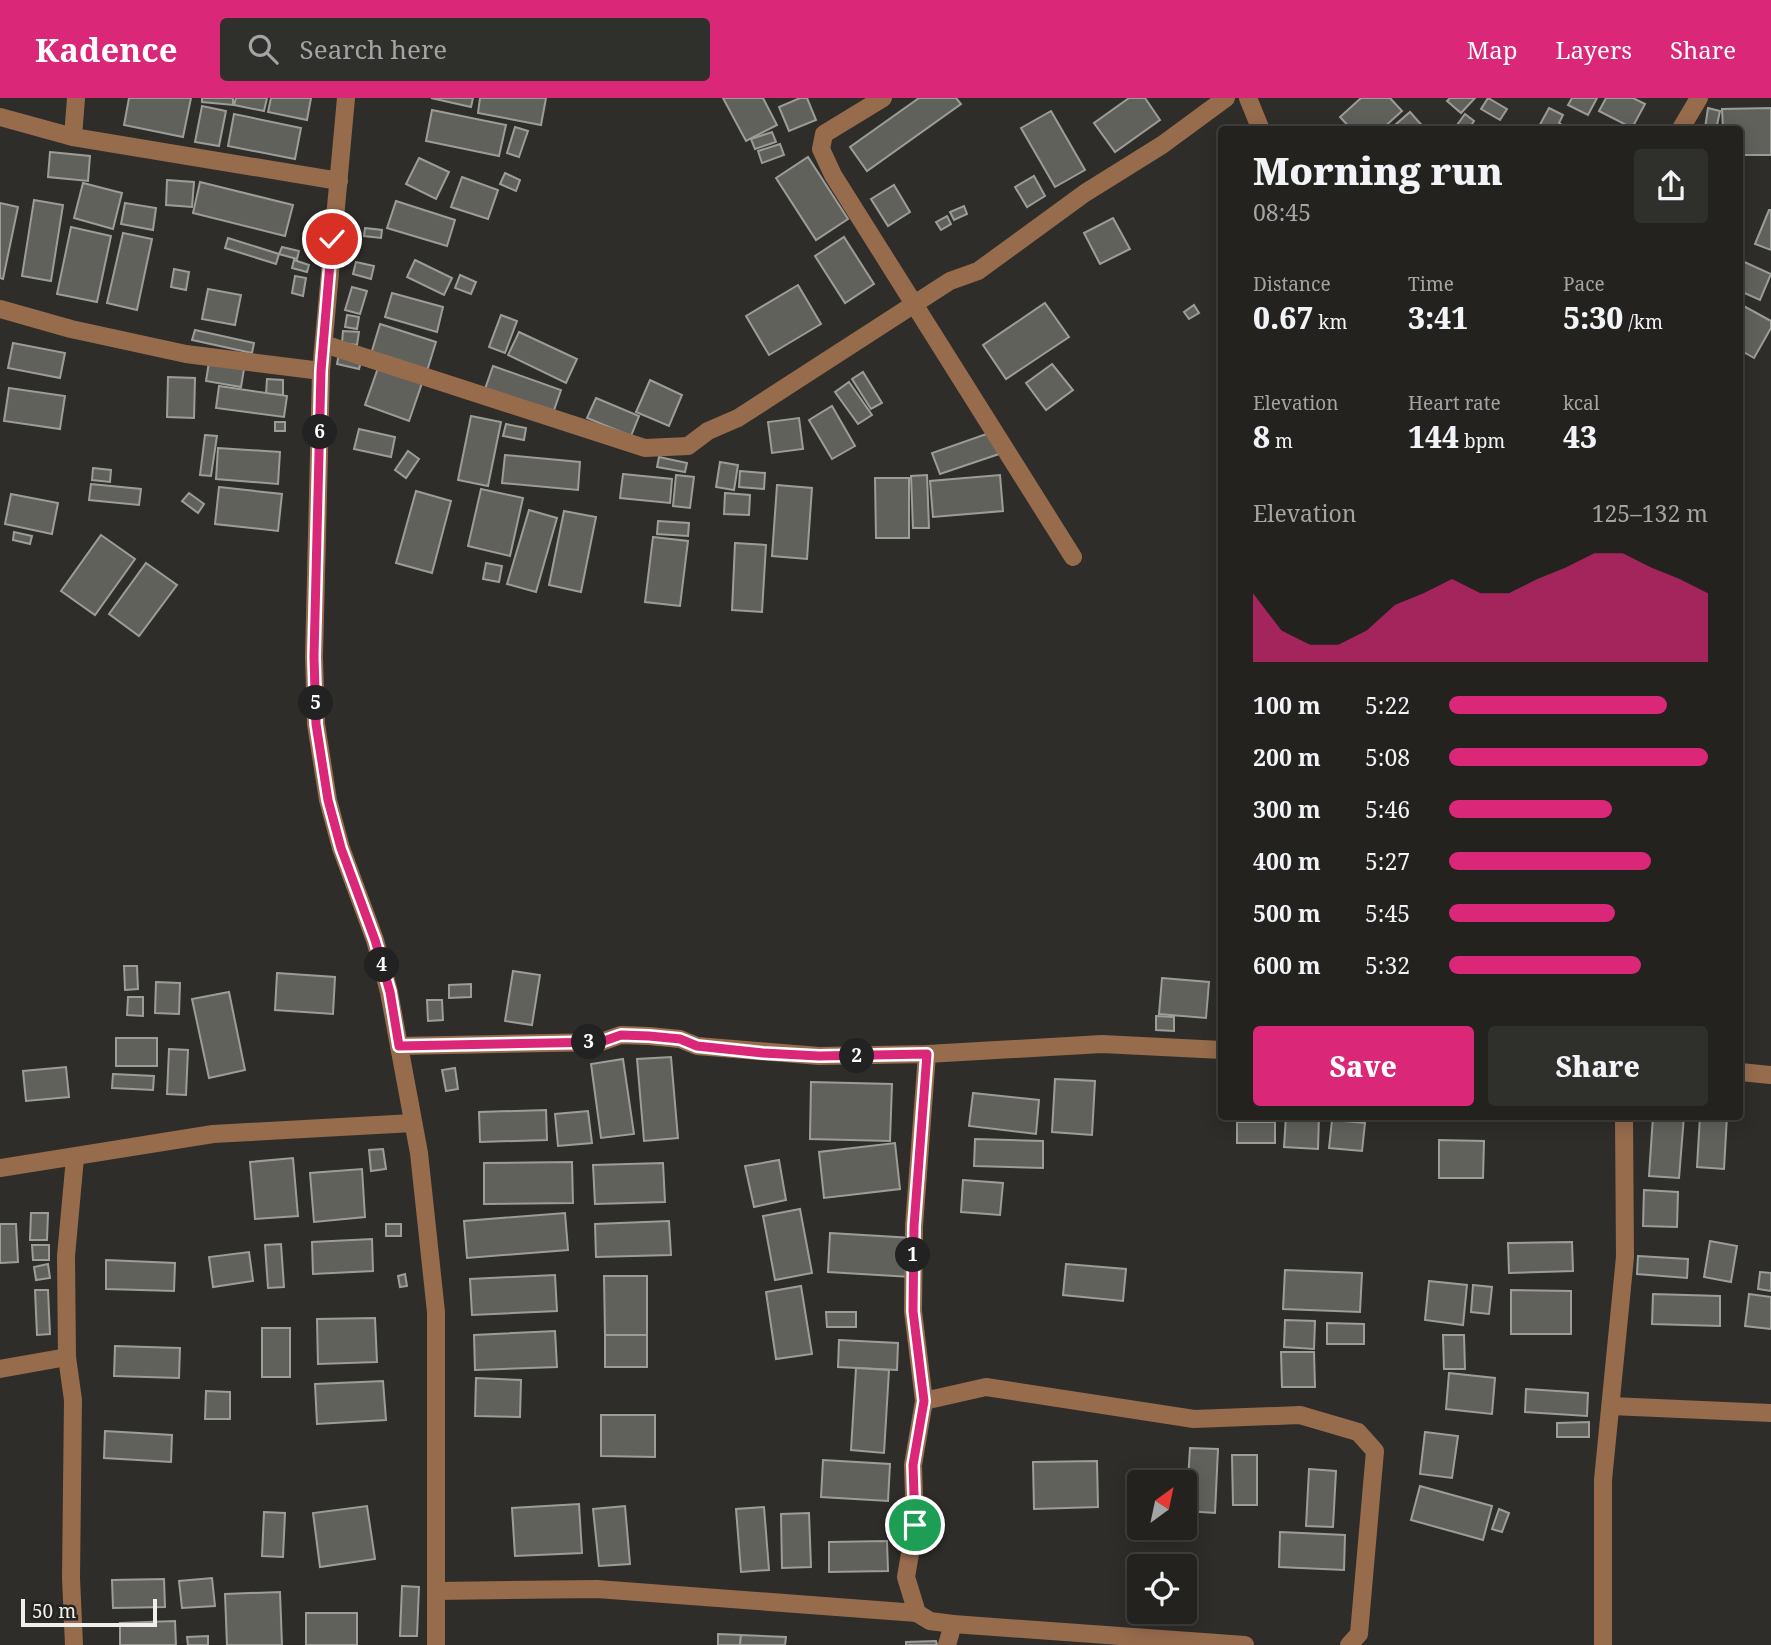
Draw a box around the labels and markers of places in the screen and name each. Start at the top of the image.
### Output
pin [302,209,362,269]
pin: 6 [302,414,338,450]
pin: 5 [298,686,334,720]
pin: 4 [364,948,400,982]
pin: 3 [572,1024,606,1060]
pin: 2 [840,1038,874,1074]
pin: 1 [895,1238,930,1272]
pin [885,1495,945,1555]

